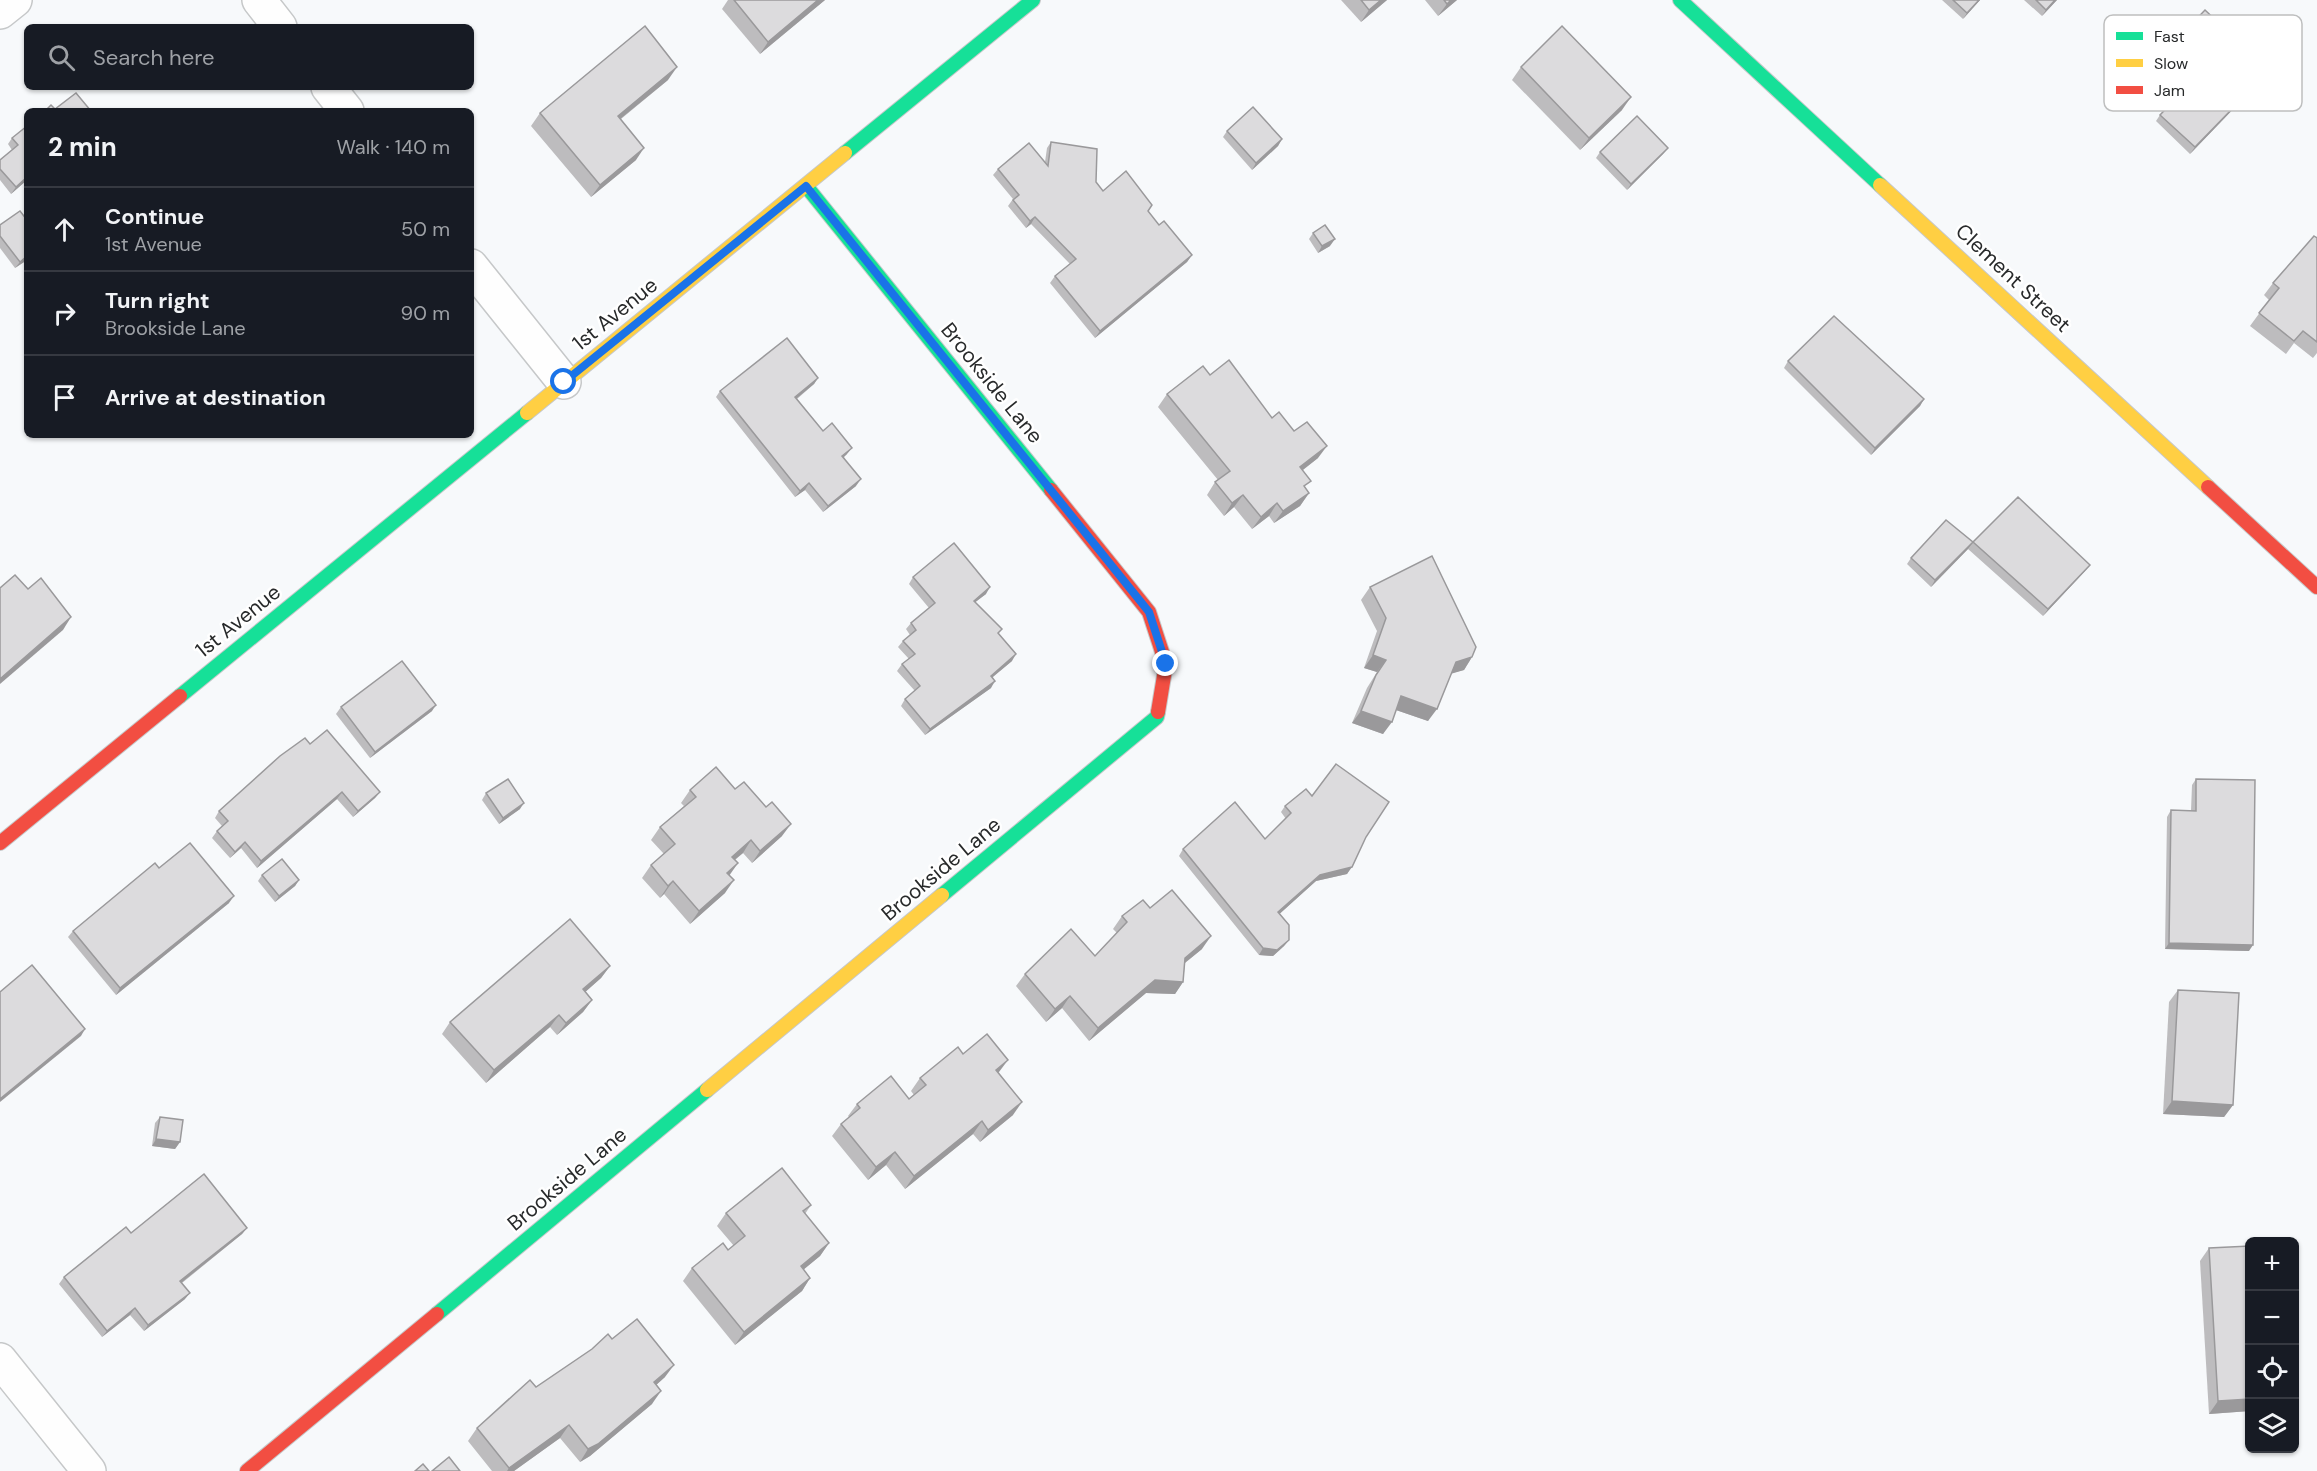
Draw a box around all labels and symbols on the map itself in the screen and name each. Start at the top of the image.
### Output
legend [2104,15,2302,111]
text: Fast [2154,26,2185,47]
text: Slow [2154,53,2188,74]
text: Jam [2154,80,2185,101]
street label: Clement Street [1949,217,2077,339]
street label: 1st Avenue [567,271,663,357]
street label: Brookside Lane [935,317,1049,449]
route start [550,368,576,394]
street label: 1st Avenue [190,578,286,664]
route end [1152,650,1178,676]
street label: Brookside Lane [875,811,1007,927]
street label: Brookside Lane [501,1121,633,1237]

